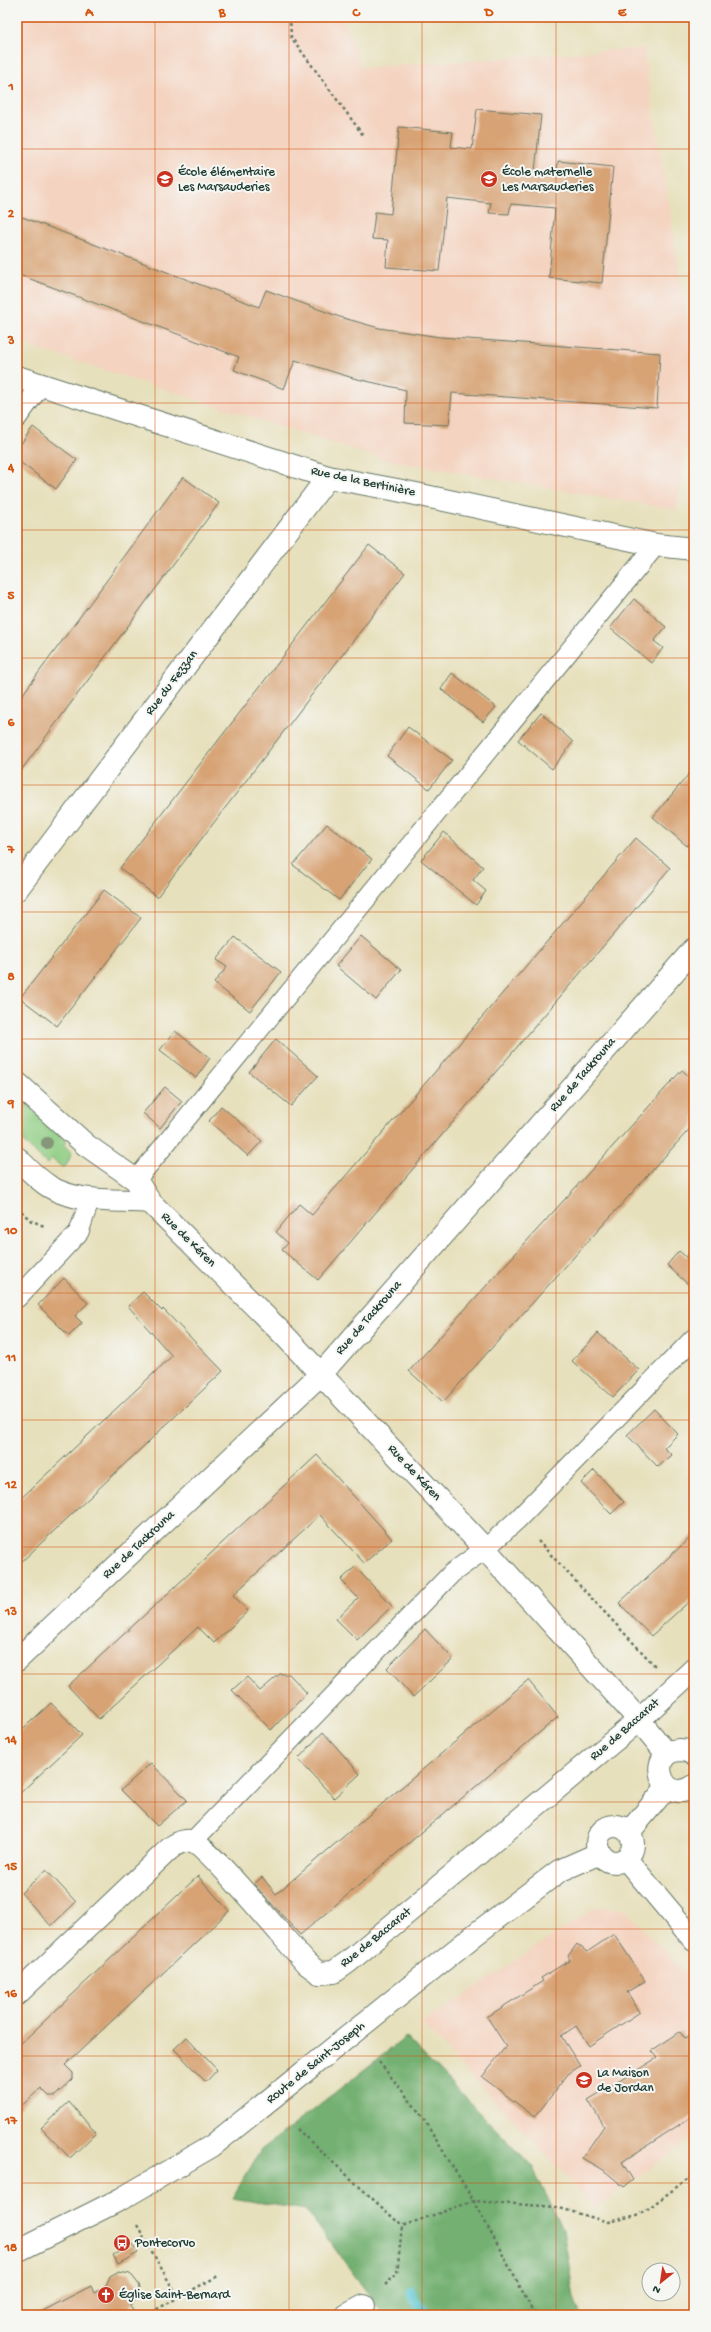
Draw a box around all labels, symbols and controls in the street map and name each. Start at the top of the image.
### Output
text: A [84,6,94,21]
text: B [218,6,227,21]
text: C [351,6,361,21]
text: D [484,6,494,21]
text: E [618,6,627,21]
text: 1 [7,80,14,95]
place label: École élémentaire Les Marsauderies [178,164,275,195]
place label: École maternelle Les Marsauderies [502,164,595,195]
school or university icon: École élémentaire Les Marsauderies [155,169,175,189]
school or university icon: École maternelle Les Marsauderies [479,169,499,189]
text: 2 [8,207,15,222]
text: 3 [7,334,15,349]
text: 4 [7,461,15,476]
street label: Rue de la Bertinière [309,464,417,500]
text: 5 [8,589,15,604]
street label: Rue du Fezzan [143,647,202,719]
text: 6 [8,716,15,731]
text: 7 [7,843,16,858]
text: 8 [7,970,15,985]
street label: Rue de Tackrouna [547,1034,620,1115]
text: 9 [7,1097,15,1112]
street label: Rue de Kéren [157,1209,219,1271]
text: 10 [4,1224,18,1239]
street label: Rue de Tackrouna [333,1277,406,1358]
text: 11 [5,1351,16,1366]
street label: Rue de Kéren [384,1442,444,1505]
text: 12 [4,1478,17,1493]
street label: Rue de Tackrouna [100,1507,179,1582]
text: 13 [4,1605,17,1620]
street label: Rue de Baccarat [587,1695,664,1764]
text: 14 [4,1733,18,1748]
text: 15 [4,1860,17,1875]
street label: Rue de Baccarat [337,1904,416,1971]
text: 16 [4,1987,17,2002]
street label: Route de Saint-Joseph [264,2019,368,2107]
place label: La Maison de Jordan [597,2066,654,2096]
school or university icon: La Maison de Jordan [574,2070,594,2090]
text: 17 [4,2114,18,2129]
bus stop icon: Pontecorvo [112,2233,132,2253]
place label: Pontecorvo [134,2236,196,2251]
text: 18 [4,2241,17,2256]
north arrow [641,2262,681,2302]
text: N [651,2282,663,2296]
church icon: Église Saint-Bernard [96,2285,116,2305]
place label: Église Saint-Bernard [119,2287,231,2303]

